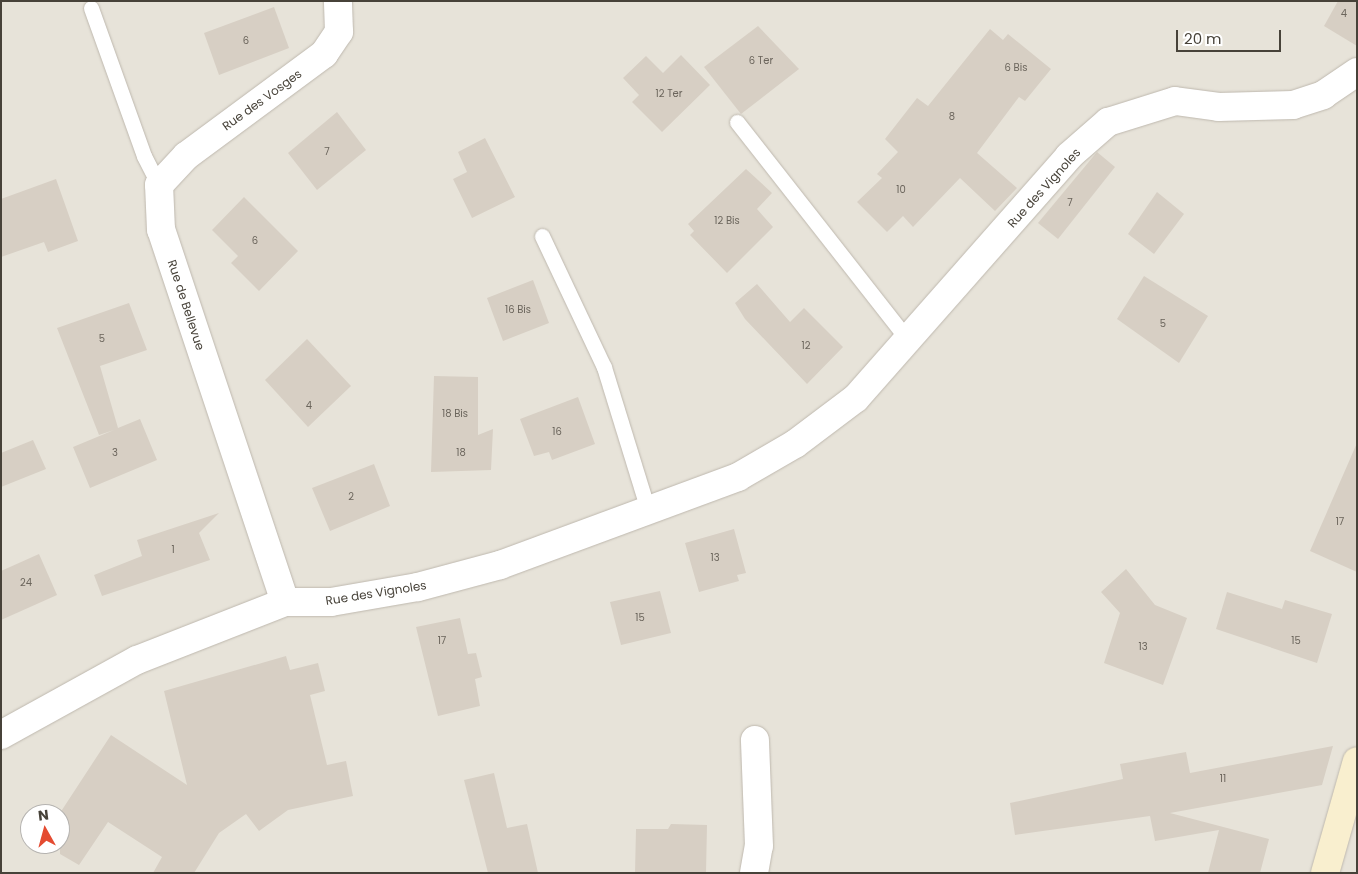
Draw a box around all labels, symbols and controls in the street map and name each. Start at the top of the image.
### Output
house number: 4 [1341,8,1347,20]
scale bar [1178,20,1283,52]
text: 20 m [1184,28,1222,49]
house number: 6 [243,35,249,47]
house number: 6 Ter [749,55,773,67]
house number: 6 Bis [1005,62,1027,74]
street label: Rue des Vosges [220,66,304,134]
house number: 12 Ter [656,88,682,100]
house number: 8 [949,111,955,123]
street label: Rue des Vignoles [1005,145,1083,231]
house number: 7 [324,146,330,158]
house number: 10 [896,184,906,196]
house number: 7 [1067,197,1073,209]
house number: 12 Bis [714,215,740,227]
house number: 6 [252,235,258,247]
street label: Rue de Bellevue [165,258,207,352]
house number: 16 Bis [505,304,531,316]
house number: 5 [1160,318,1166,330]
house number: 5 [99,333,105,345]
house number: 12 [802,340,810,352]
house number: 4 [306,400,312,412]
house number: 18 Bis [442,408,468,420]
house number: 16 [552,426,562,438]
house number: 3 [112,447,118,459]
house number: 18 [456,447,466,459]
house number: 2 [348,491,354,503]
house number: 17 [1336,516,1344,528]
house number: 1 [171,544,175,556]
house number: 13 [710,552,720,564]
house number: 24 [20,577,32,589]
street label: Rue des Vignoles [325,578,427,608]
house number: 15 [635,612,645,624]
house number: 17 [438,635,446,647]
house number: 15 [1291,635,1301,647]
house number: 13 [1138,641,1148,653]
house number: 11 [1220,773,1226,785]
north arrow [20,804,70,854]
text: N [37,805,50,826]

